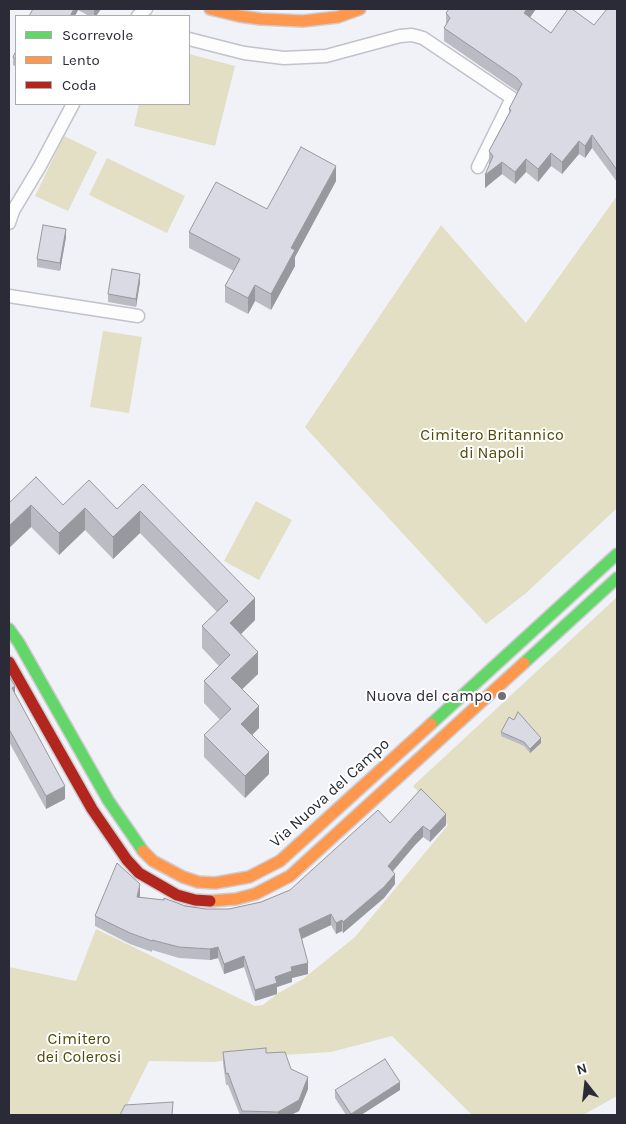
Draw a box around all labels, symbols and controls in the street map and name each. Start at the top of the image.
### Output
legend [15,15,190,105]
text: Scorrevole [62,26,133,44]
text: Lento [62,51,100,69]
text: Coda [62,76,97,94]
park label: Cimitero Britannico di Napoli [420,425,564,463]
place label: Nuova del campo [366,686,492,706]
marker: Nuova del campo [496,690,508,702]
street label: Via Nuova del Campo [266,734,394,852]
park label: Cimitero dei Colerosi [36,1029,122,1067]
north arrow [561,1059,611,1109]
text: N [575,1060,589,1079]

